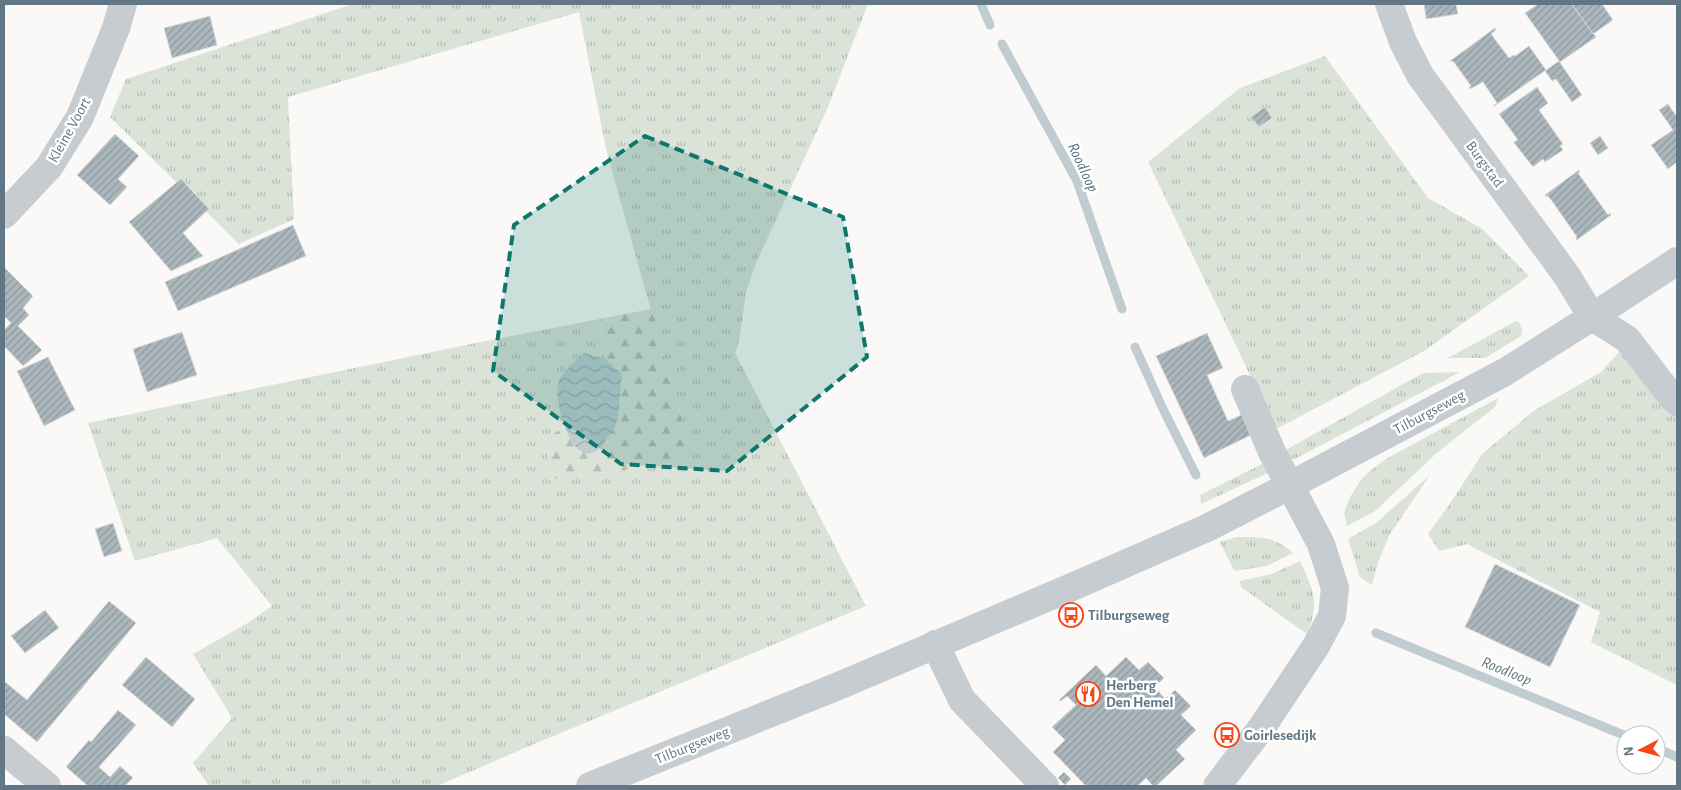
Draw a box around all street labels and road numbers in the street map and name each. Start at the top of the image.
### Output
street label: Kleine Voort [46,95,93,165]
street label: Burgstad [1463,139,1506,190]
street label: Tilburgseweg [1391,387,1468,437]
street label: Tilburgseweg [653,724,732,767]

